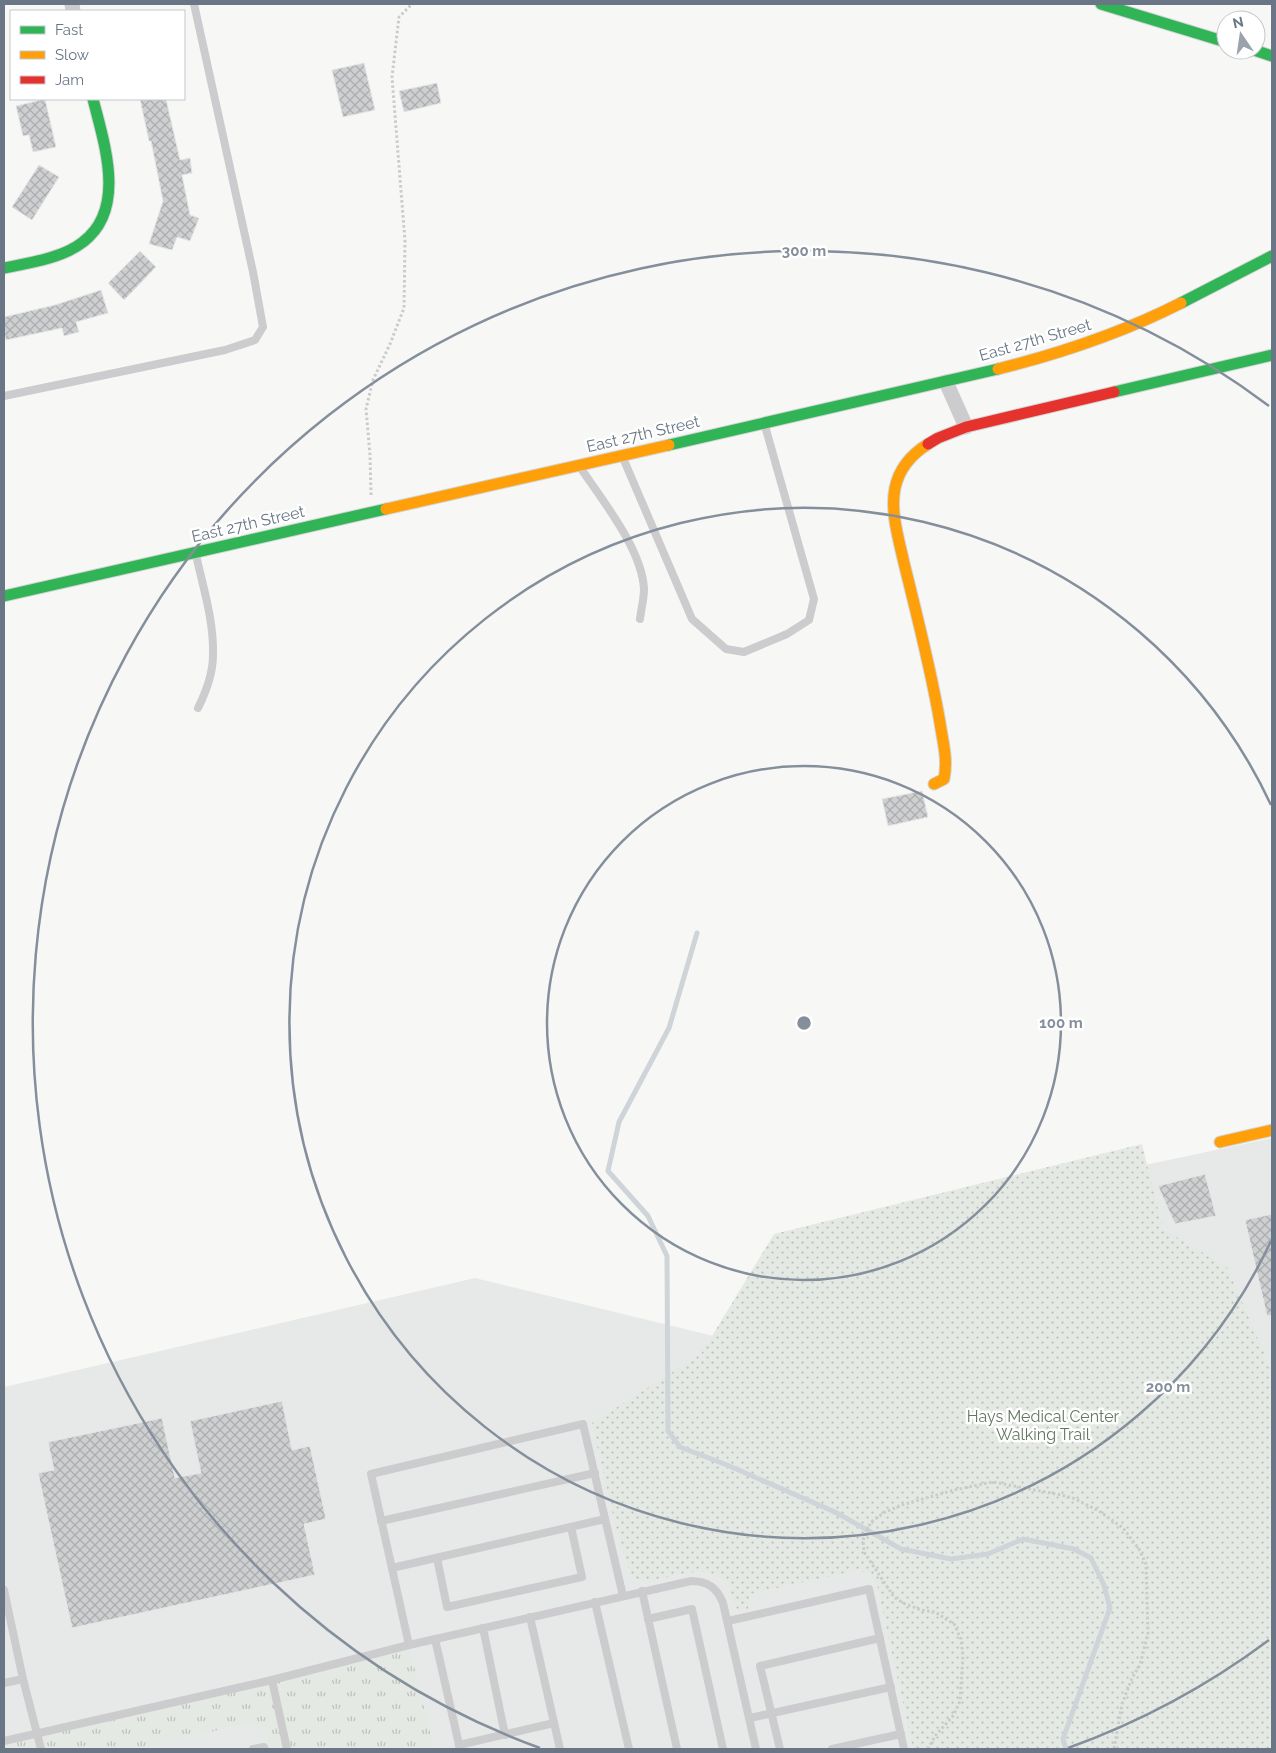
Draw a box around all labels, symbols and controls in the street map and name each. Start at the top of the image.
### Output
legend [10,10,185,100]
north arrow [1216,10,1266,60]
text: N [1231,13,1245,31]
text: Fast [55,21,83,39]
text: Slow [55,46,89,64]
text: Jam [55,71,84,89]
text: 300 m [782,242,826,260]
street label: East 27th Street [977,315,1094,365]
street label: East 27th Street [585,412,702,456]
street label: East 27th Street [190,502,307,546]
centre of rings [795,1014,813,1032]
text: 100 m [1039,1014,1083,1032]
text: 200 m [1146,1378,1190,1396]
park label: Hays Medical Center Walking Trail [967,1407,1120,1444]

